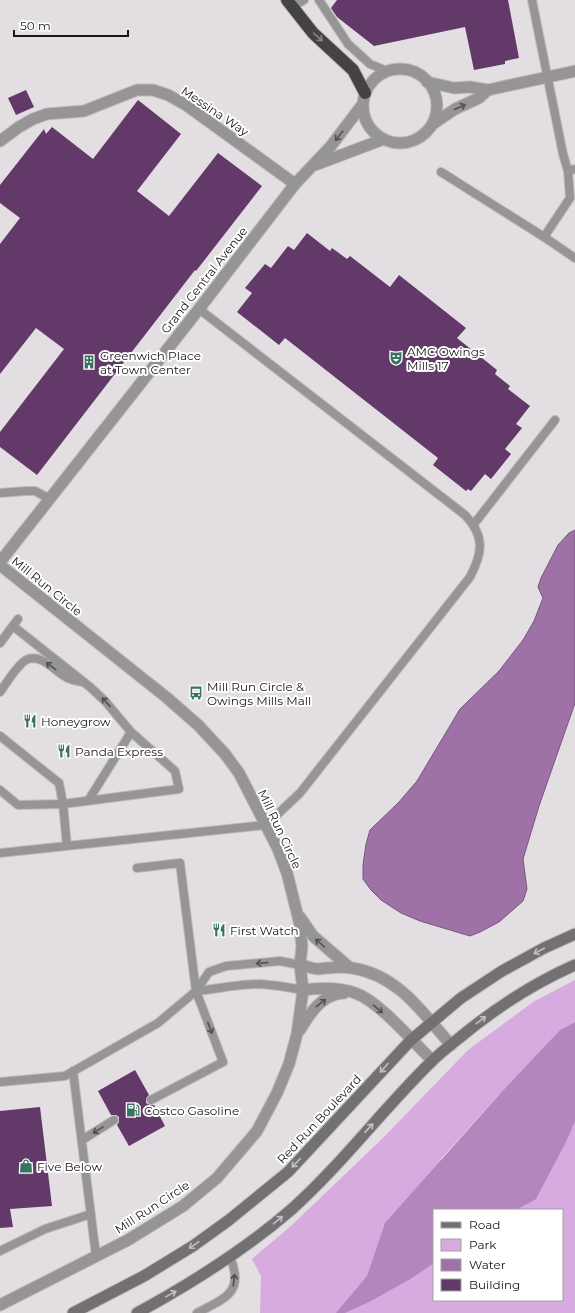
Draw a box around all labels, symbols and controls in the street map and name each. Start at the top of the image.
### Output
scale bar [14,12,128,38]
text: 50 m [20,18,51,33]
one-way arrow [312,32,323,41]
street label: Messina Way [178,83,252,139]
one-way arrow [454,102,466,110]
one-way arrow [335,131,344,142]
street label: Grand Central Avenue [158,224,250,336]
place label: AMC Owings Mills 17 [407,344,485,373]
place label: Greenwich Place at Town Center [100,348,201,377]
theatre icon: AMC Owings Mills 17 [388,350,404,366]
building icon: Greenwich Place at Town Center [81,354,97,370]
street label: Mill Run Circle [9,553,85,619]
one-way arrow [46,662,57,670]
place label: Mill Run Circle & Owings Mills Mall [207,679,311,708]
bus stop icon: Mill Run Circle & Owings Mills Mall [188,685,204,701]
one-way arrow [102,697,111,707]
restaurant icon: Honeygrow [22,713,38,729]
place label: Honeygrow [41,714,111,729]
restaurant icon: Panda Express [56,743,72,759]
place label: Panda Express [75,744,163,759]
street label: Mill Run Circle [255,787,305,871]
restaurant icon: First Watch [211,922,227,938]
place label: First Watch [230,923,299,938]
one-way arrow [315,938,325,947]
one-way arrow [534,947,546,955]
one-way arrow [256,959,269,967]
one-way arrow [315,999,326,1008]
one-way arrow [373,1004,384,1013]
one-way arrow [476,1016,487,1024]
one-way arrow [206,1021,214,1033]
one-way arrow [380,1063,389,1073]
street label: Red Run Boulevard [274,1071,364,1167]
fuel station icon: Costco Gasoline [125,1102,141,1118]
place label: Costco Gasoline [144,1103,239,1118]
one-way arrow [364,1123,374,1133]
one-way arrow [93,1126,104,1134]
shop icon: Five Below [18,1158,34,1174]
one-way arrow [292,1158,301,1168]
place label: Five Below [37,1159,102,1174]
street label: Mill Run Circle [112,1177,192,1237]
legend [433,1209,563,1301]
one-way arrow [272,1216,283,1225]
text: Road [469,1217,500,1232]
text: Park [469,1237,497,1252]
one-way arrow [189,1240,200,1249]
text: Water [469,1257,506,1272]
one-way arrow [230,1274,238,1287]
text: Building [469,1277,520,1292]
one-way arrow [165,1290,177,1298]

